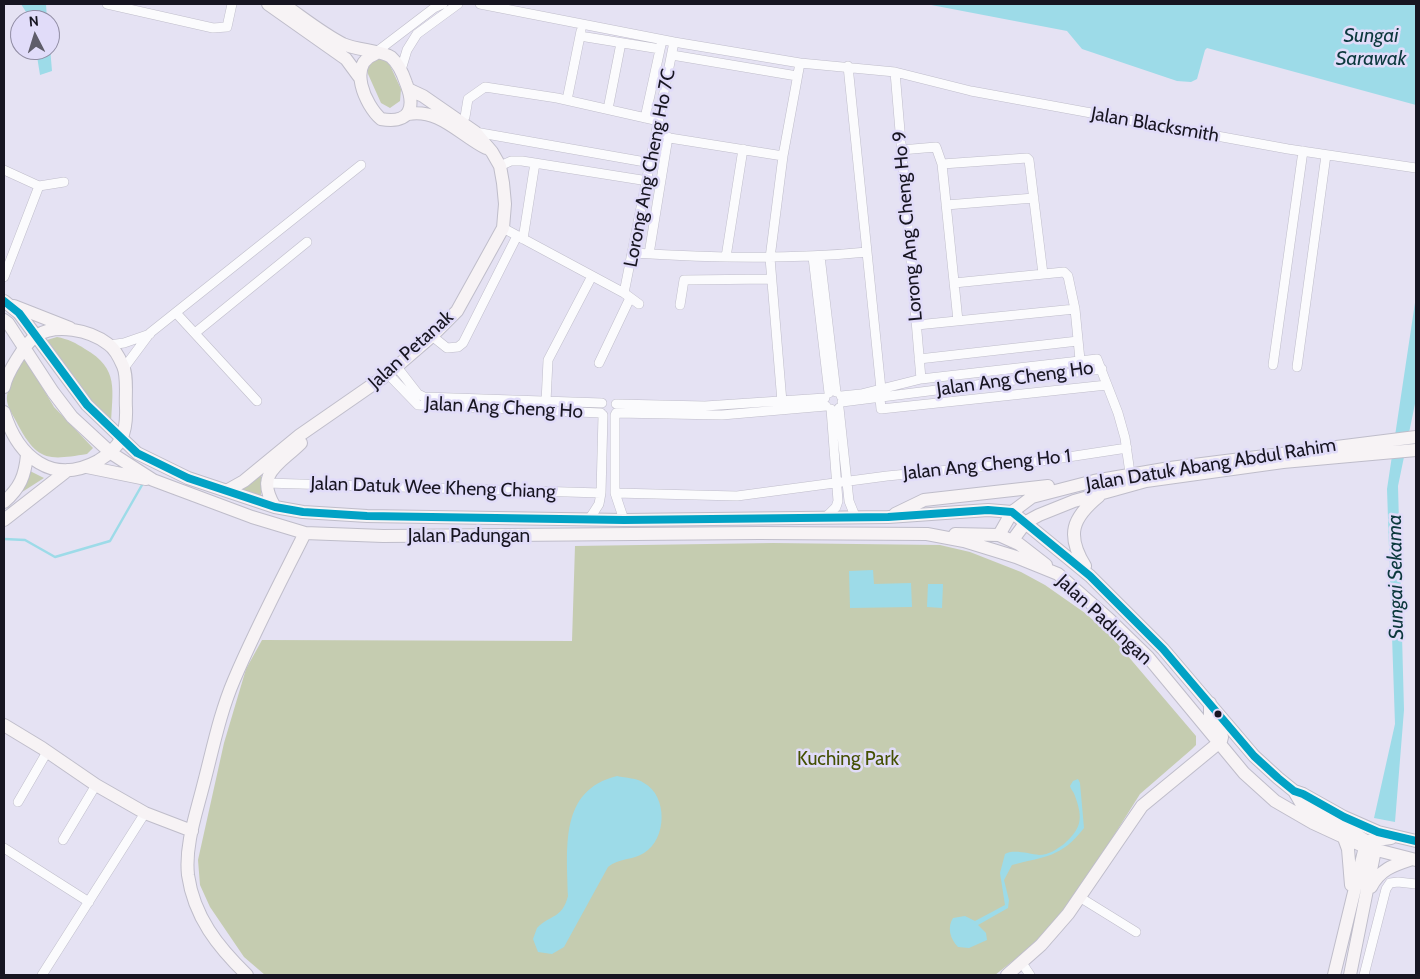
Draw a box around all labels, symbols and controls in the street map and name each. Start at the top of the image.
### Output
north arrow [10,10,60,60]
text: N [28,12,39,30]
water label: Sungai Sarawak [1336,24,1406,71]
street label: Lorong Ang Cheng Ho 7C [620,67,680,269]
street label: Jalan Blacksmith [1089,103,1221,147]
street label: Lorong Ang Cheng Ho 9 [888,130,928,322]
street label: Jalan Petanak [364,306,458,394]
street label: Jalan Ang Cheng Ho [935,357,1095,401]
street label: Jalan Ang Cheng Ho [425,392,583,424]
street label: Jalan Datuk Abang Abdul Rahim [1084,434,1338,496]
street label: Jalan Ang Cheng Ho 1 [902,445,1072,485]
street label: Jalan Datuk Wee Kheng Chiang [310,472,556,504]
water label: Sungai Sekama [1383,514,1409,640]
street label: Jalan Padungan [408,525,530,547]
street label: Jalan Padungan [1051,570,1157,670]
unlabelled marker [1213,709,1223,719]
park label: Kuching Park [797,748,899,770]

